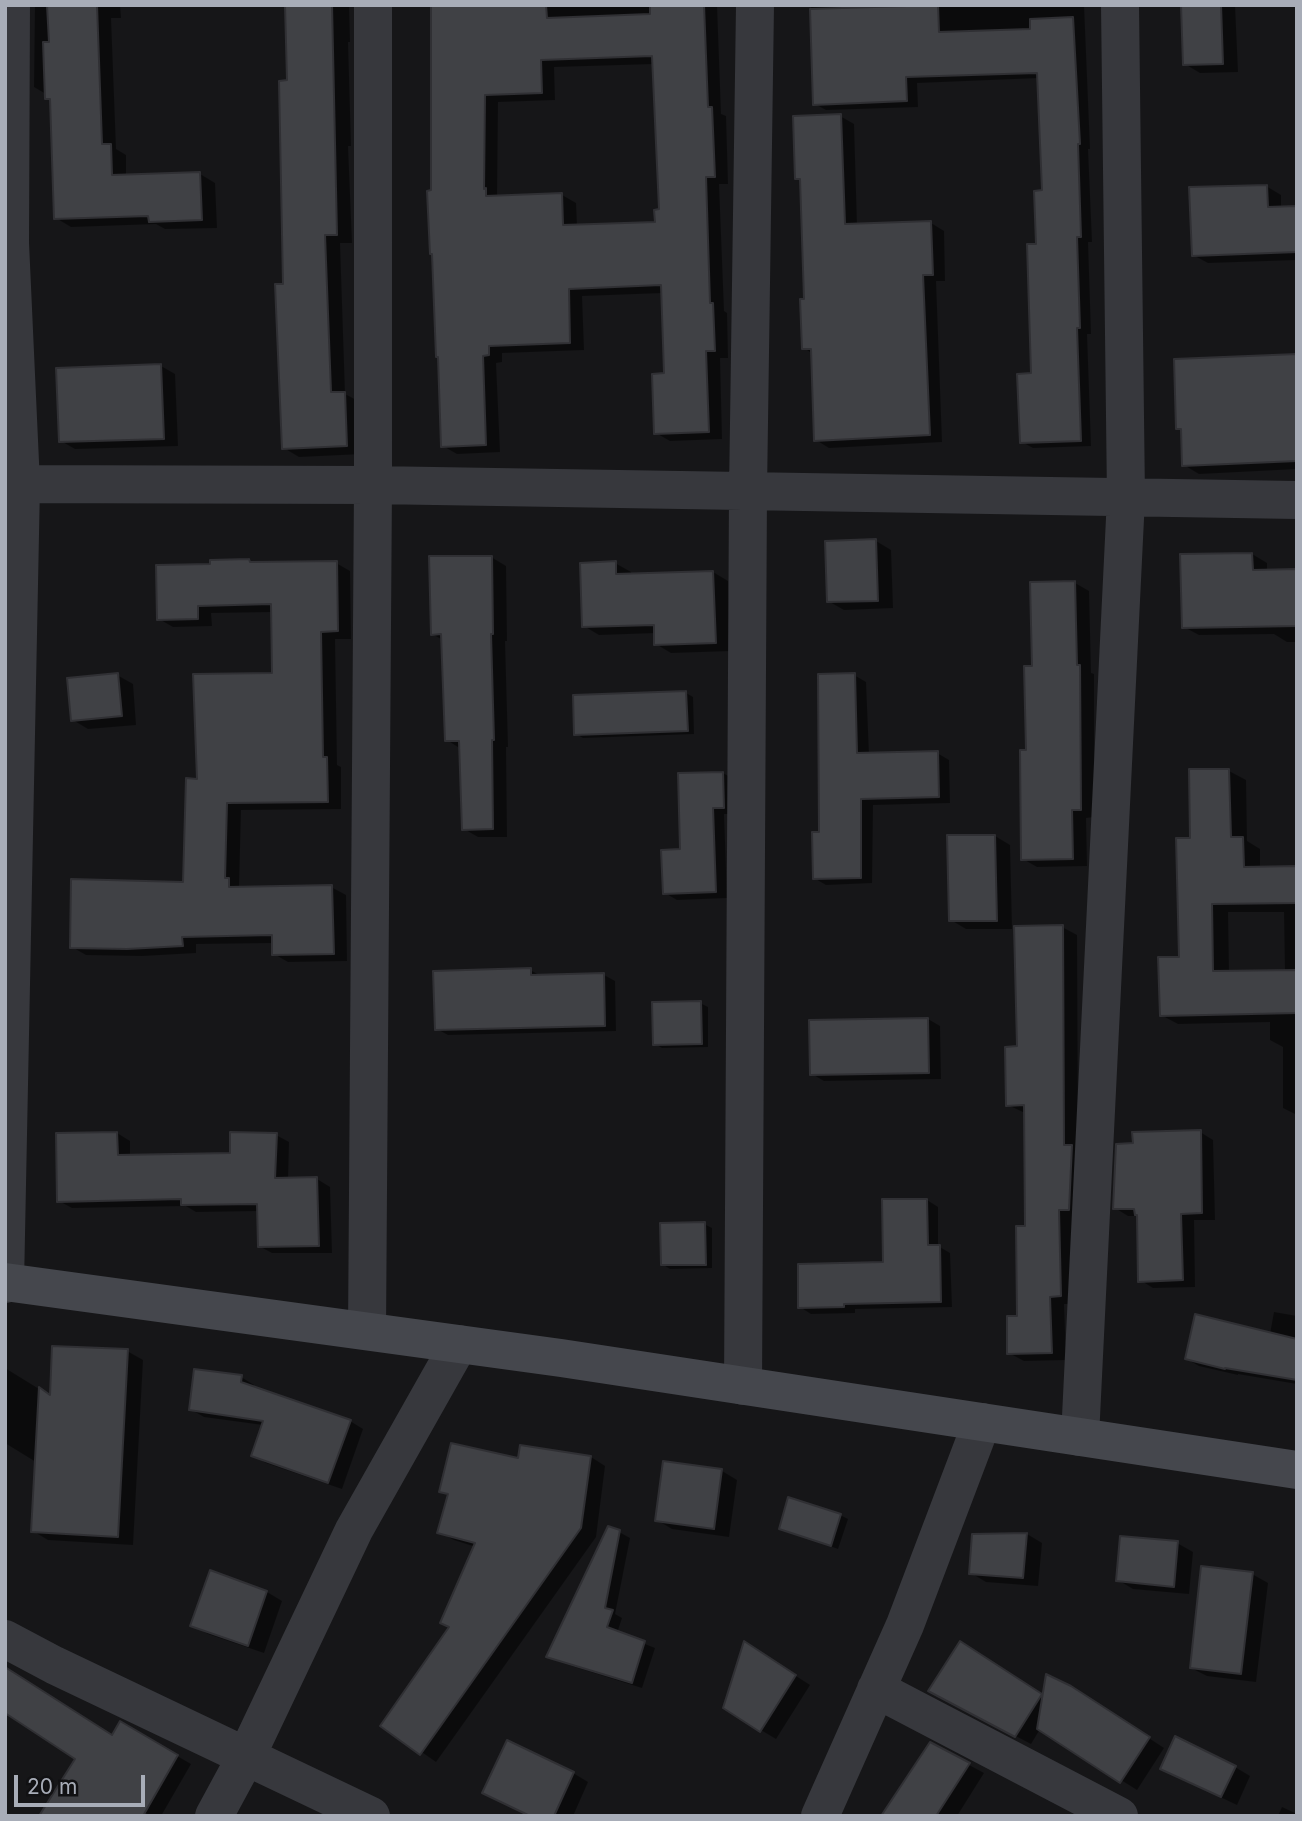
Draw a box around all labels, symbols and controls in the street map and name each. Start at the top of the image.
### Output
scale bar [18,1762,149,1806]
text: 20 m [27,1774,77,1799]

